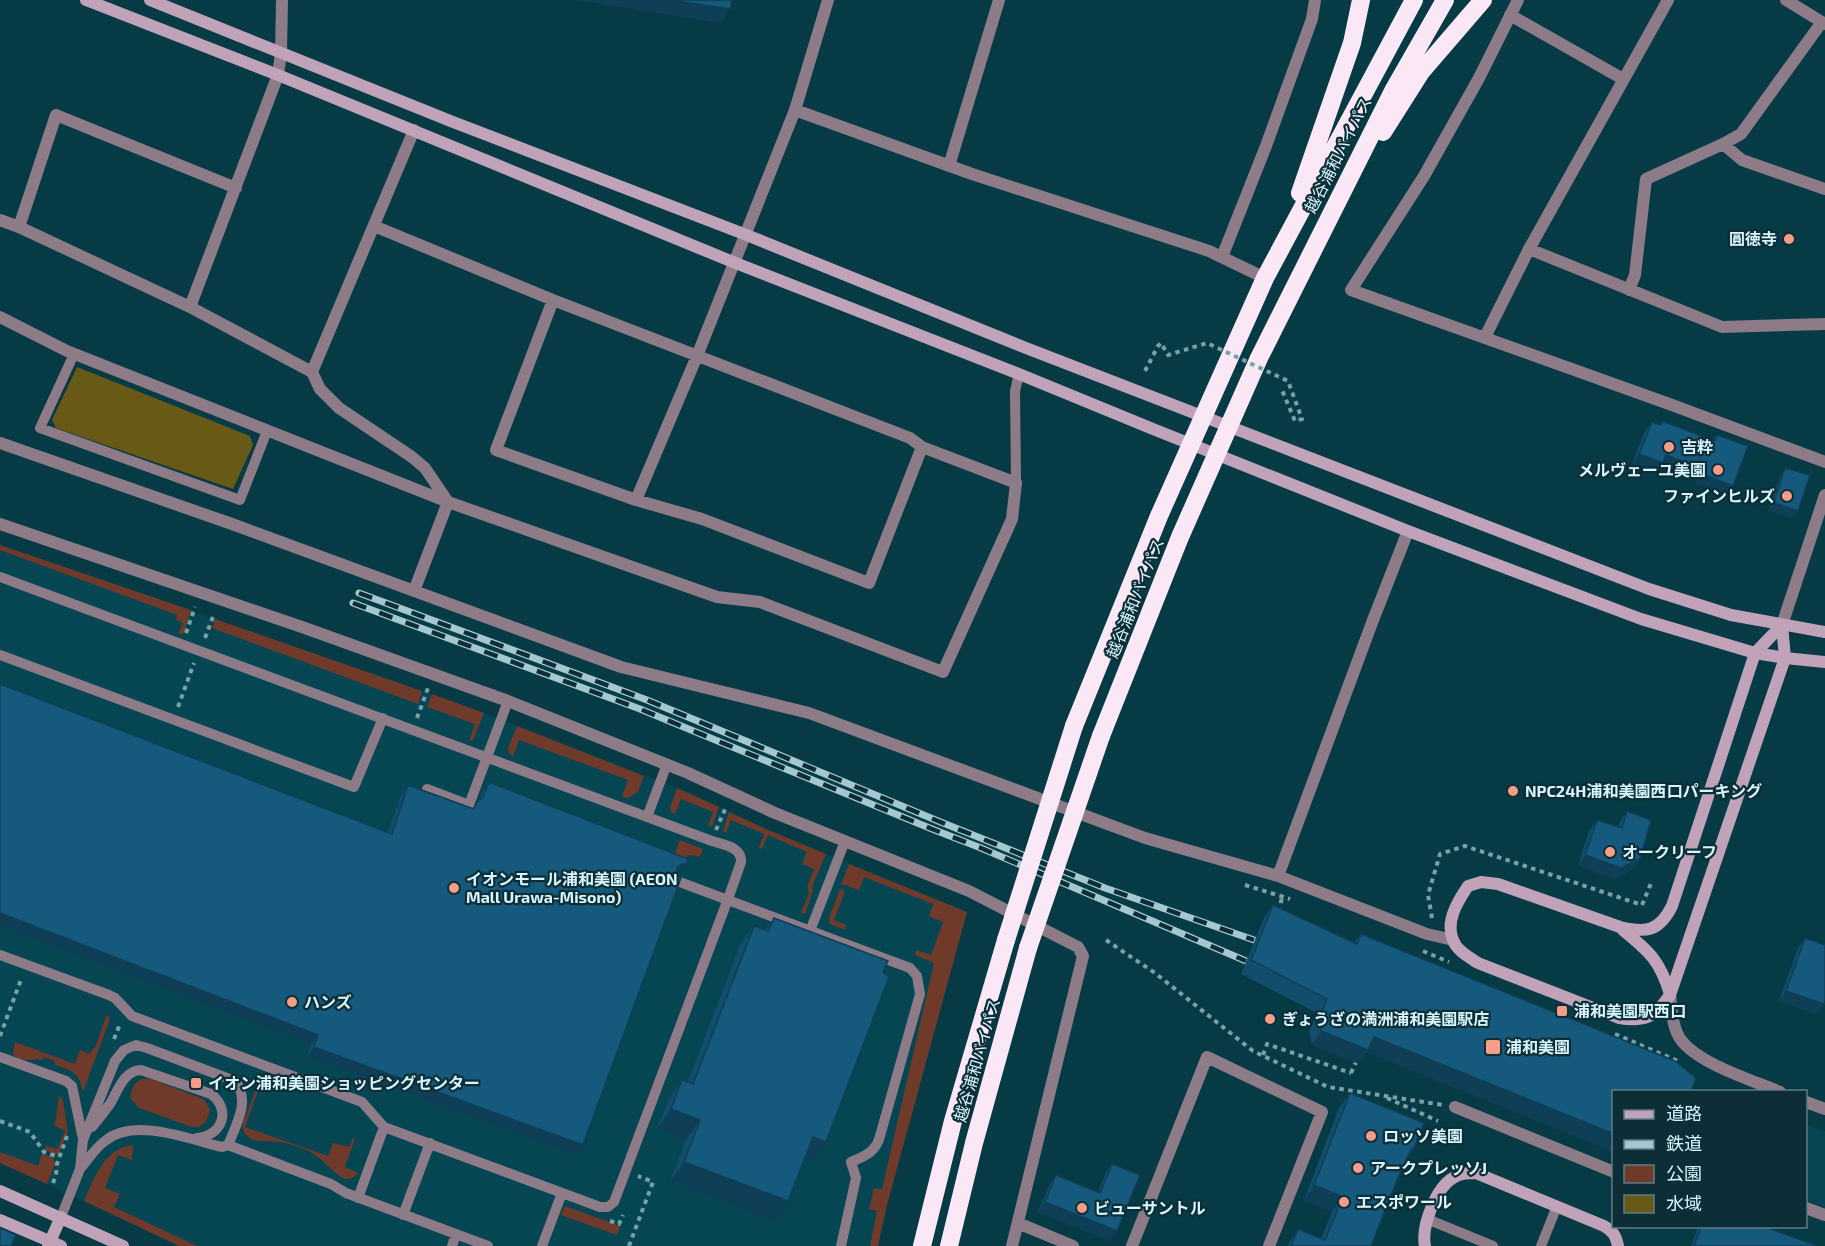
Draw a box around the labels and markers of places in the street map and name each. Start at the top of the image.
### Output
place label: 圓徳寺 [1729,229,1777,248]
marker: 圓徳寺 [1782,232,1796,246]
place label: 吉粋 [1681,437,1713,456]
marker: 吉粋 [1662,440,1676,454]
place label: メルヴェーユ美園 [1578,460,1706,479]
marker: メルヴェーユ美園 [1711,463,1725,477]
place label: ファインヒルズ [1663,486,1775,505]
marker: ファインヒルズ [1780,489,1794,503]
place label: NPC24H浦和美園西口パーキング [1525,781,1762,800]
marker: NPC24H浦和美園西口パーキング [1506,784,1520,798]
place label: オークリーフ [1622,842,1717,861]
marker: オークリーフ [1603,845,1617,859]
place label: イオンモール浦和美園 (AEON Mall Urawa-Misono) [466,869,677,906]
marker: イオンモール浦和美園 (AEON Mall Urawa-Misono) [447,881,461,895]
place label: ハンズ [304,992,352,1011]
marker: ハンズ [285,995,299,1009]
place label: 浦和美園駅西口 [1574,1001,1686,1020]
marker: 浦和美園駅西口 [1555,1004,1569,1018]
place label: ぎょうざの満洲浦和美園駅店 [1282,1009,1489,1028]
marker: ぎょうざの満洲浦和美園駅店 [1263,1012,1277,1026]
place label: 浦和美園 [1506,1037,1570,1056]
marker: 浦和美園 [1484,1038,1502,1056]
place label: イオン浦和美園ショッピングセンター [208,1073,480,1092]
marker: イオン浦和美園ショッピングセンター [189,1076,203,1090]
place label: ロッソ美園 [1383,1126,1463,1145]
marker: ロッソ美園 [1364,1129,1378,1143]
place label: アークプレッソJ [1370,1158,1487,1177]
marker: アークプレッソJ [1351,1161,1365,1175]
place label: エスポワール [1356,1192,1452,1211]
marker: エスポワール [1337,1195,1351,1209]
place label: ビューサントル [1094,1198,1206,1217]
marker: ビューサントル [1075,1201,1089,1215]

